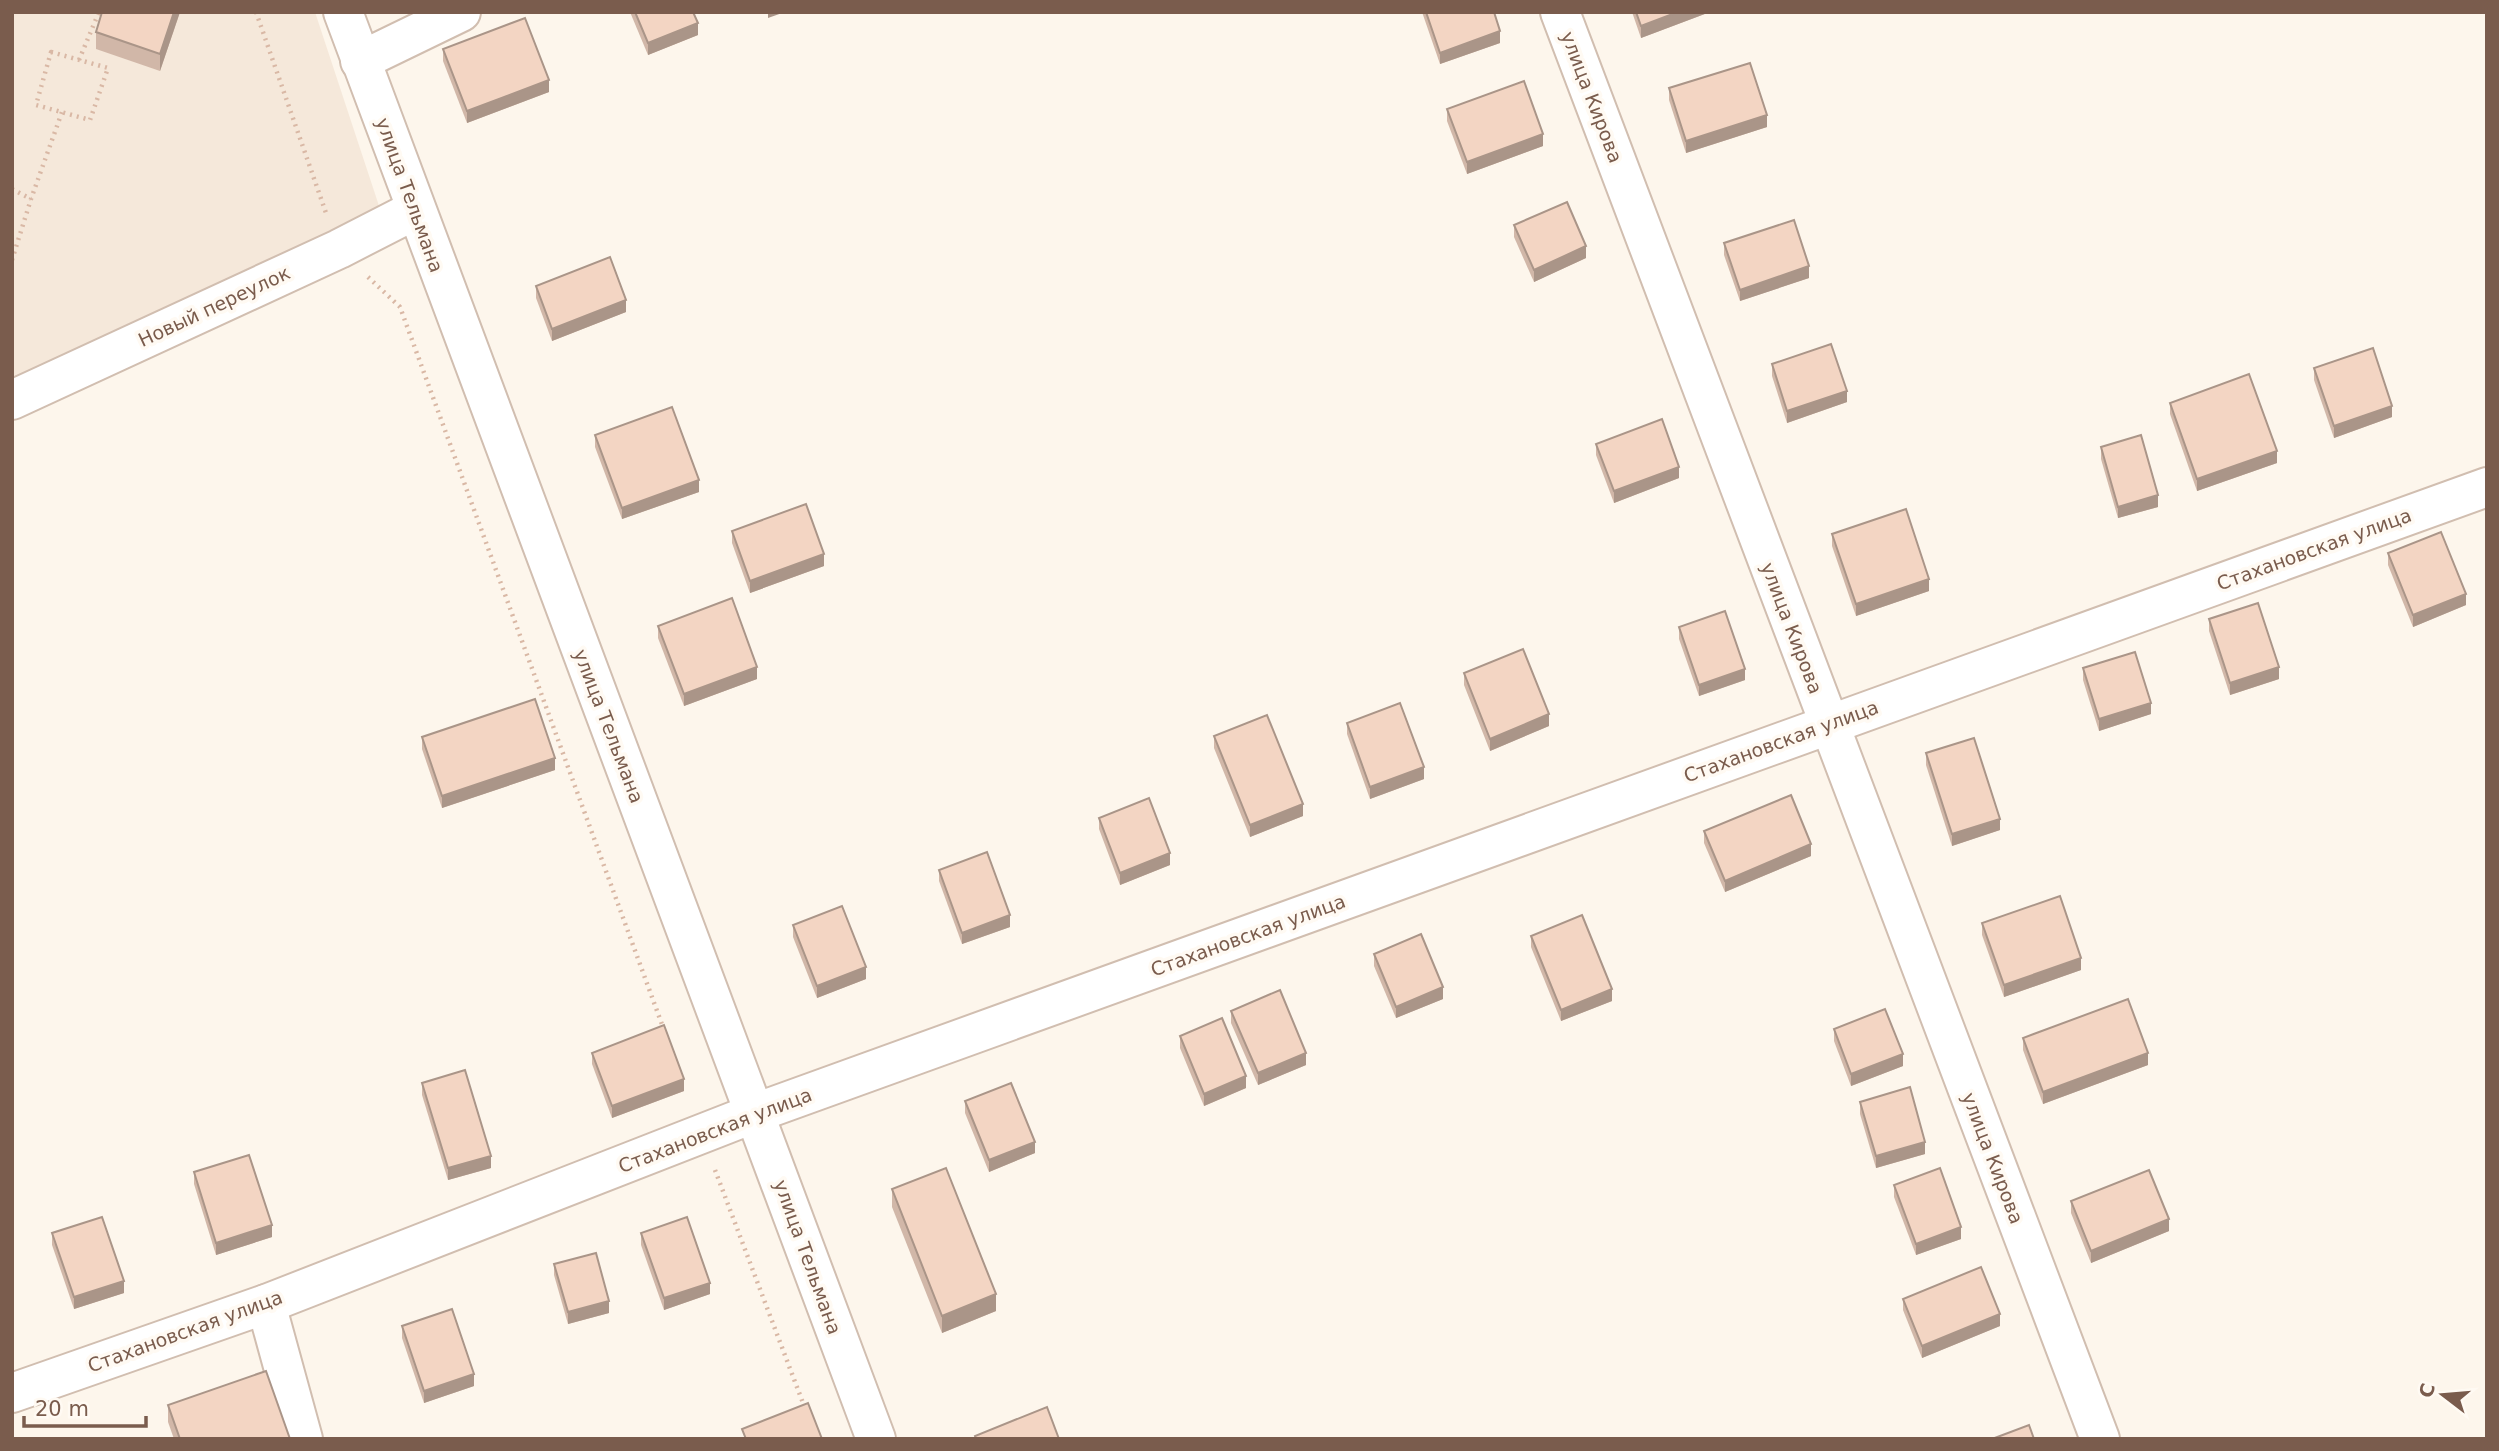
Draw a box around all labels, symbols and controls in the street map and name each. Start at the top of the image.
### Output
street label: улица Кирова [1557,28,1627,166]
street label: улица Тельмана [372,115,448,275]
street label: Новый переулок [135,261,293,351]
street label: Стахановская улица [2214,504,2414,594]
street label: улица Кирова [1757,559,1827,697]
street label: улица Тельмана [570,646,648,806]
street label: Стахановская улица [1681,696,1881,786]
street label: Стахановская улица [1148,890,1348,980]
street label: Стахановская улица [615,1083,815,1177]
street label: улица Кирова [1958,1089,2028,1227]
street label: улица Тельмана [770,1177,846,1337]
street label: Стахановская улица [85,1286,285,1376]
north arrow [2408,1360,2478,1430]
text: С [2414,1381,2439,1400]
scale bar [24,1384,147,1428]
text: 20 m [35,1397,89,1421]

